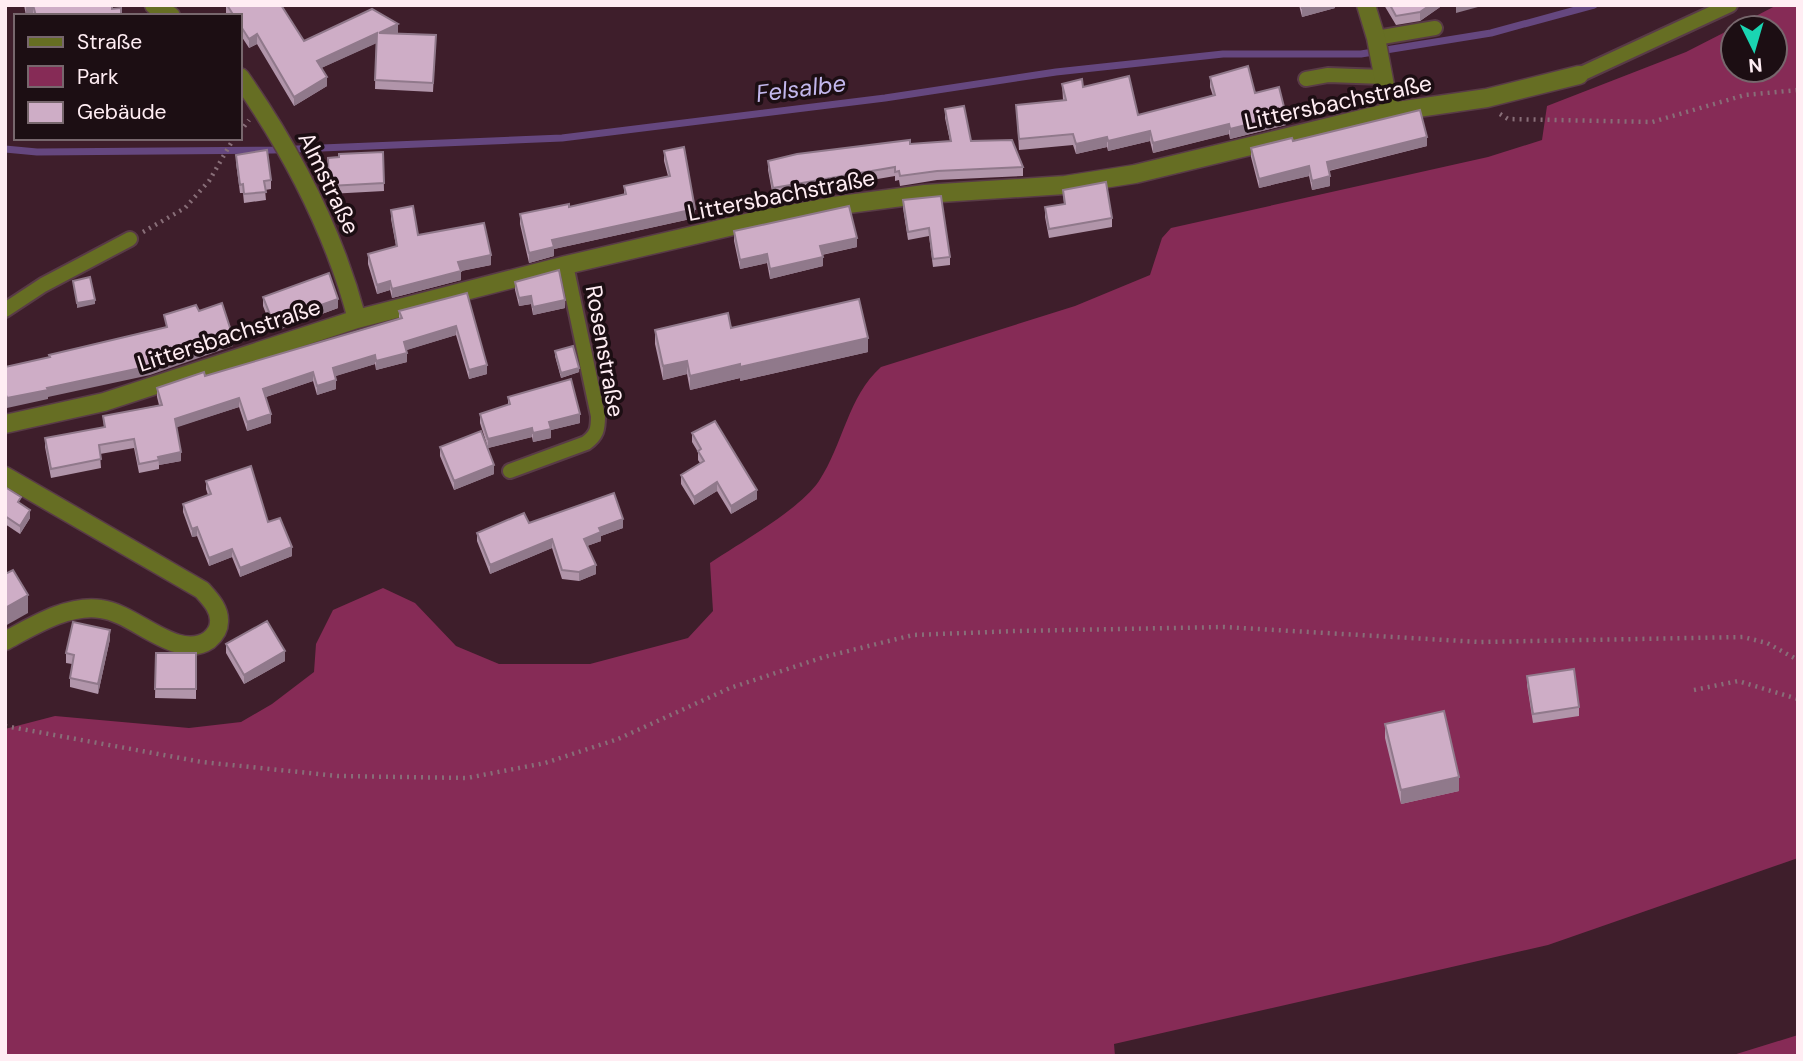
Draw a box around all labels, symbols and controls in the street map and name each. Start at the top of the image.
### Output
legend [14,14,242,140]
north arrow [1719,14,1789,84]
text: Straße [77,28,142,56]
text: N [1747,52,1763,78]
text: Park [77,63,119,91]
water label: Felsalbe [754,67,848,109]
street label: Littersbachstraße [1242,67,1434,137]
text: Gebäude [77,98,167,126]
street label: Almstraße [291,127,367,239]
street label: Littersbachstraße [684,162,878,228]
street label: Rosenstraße [579,283,631,419]
street label: Littersbachstraße [134,291,324,379]

